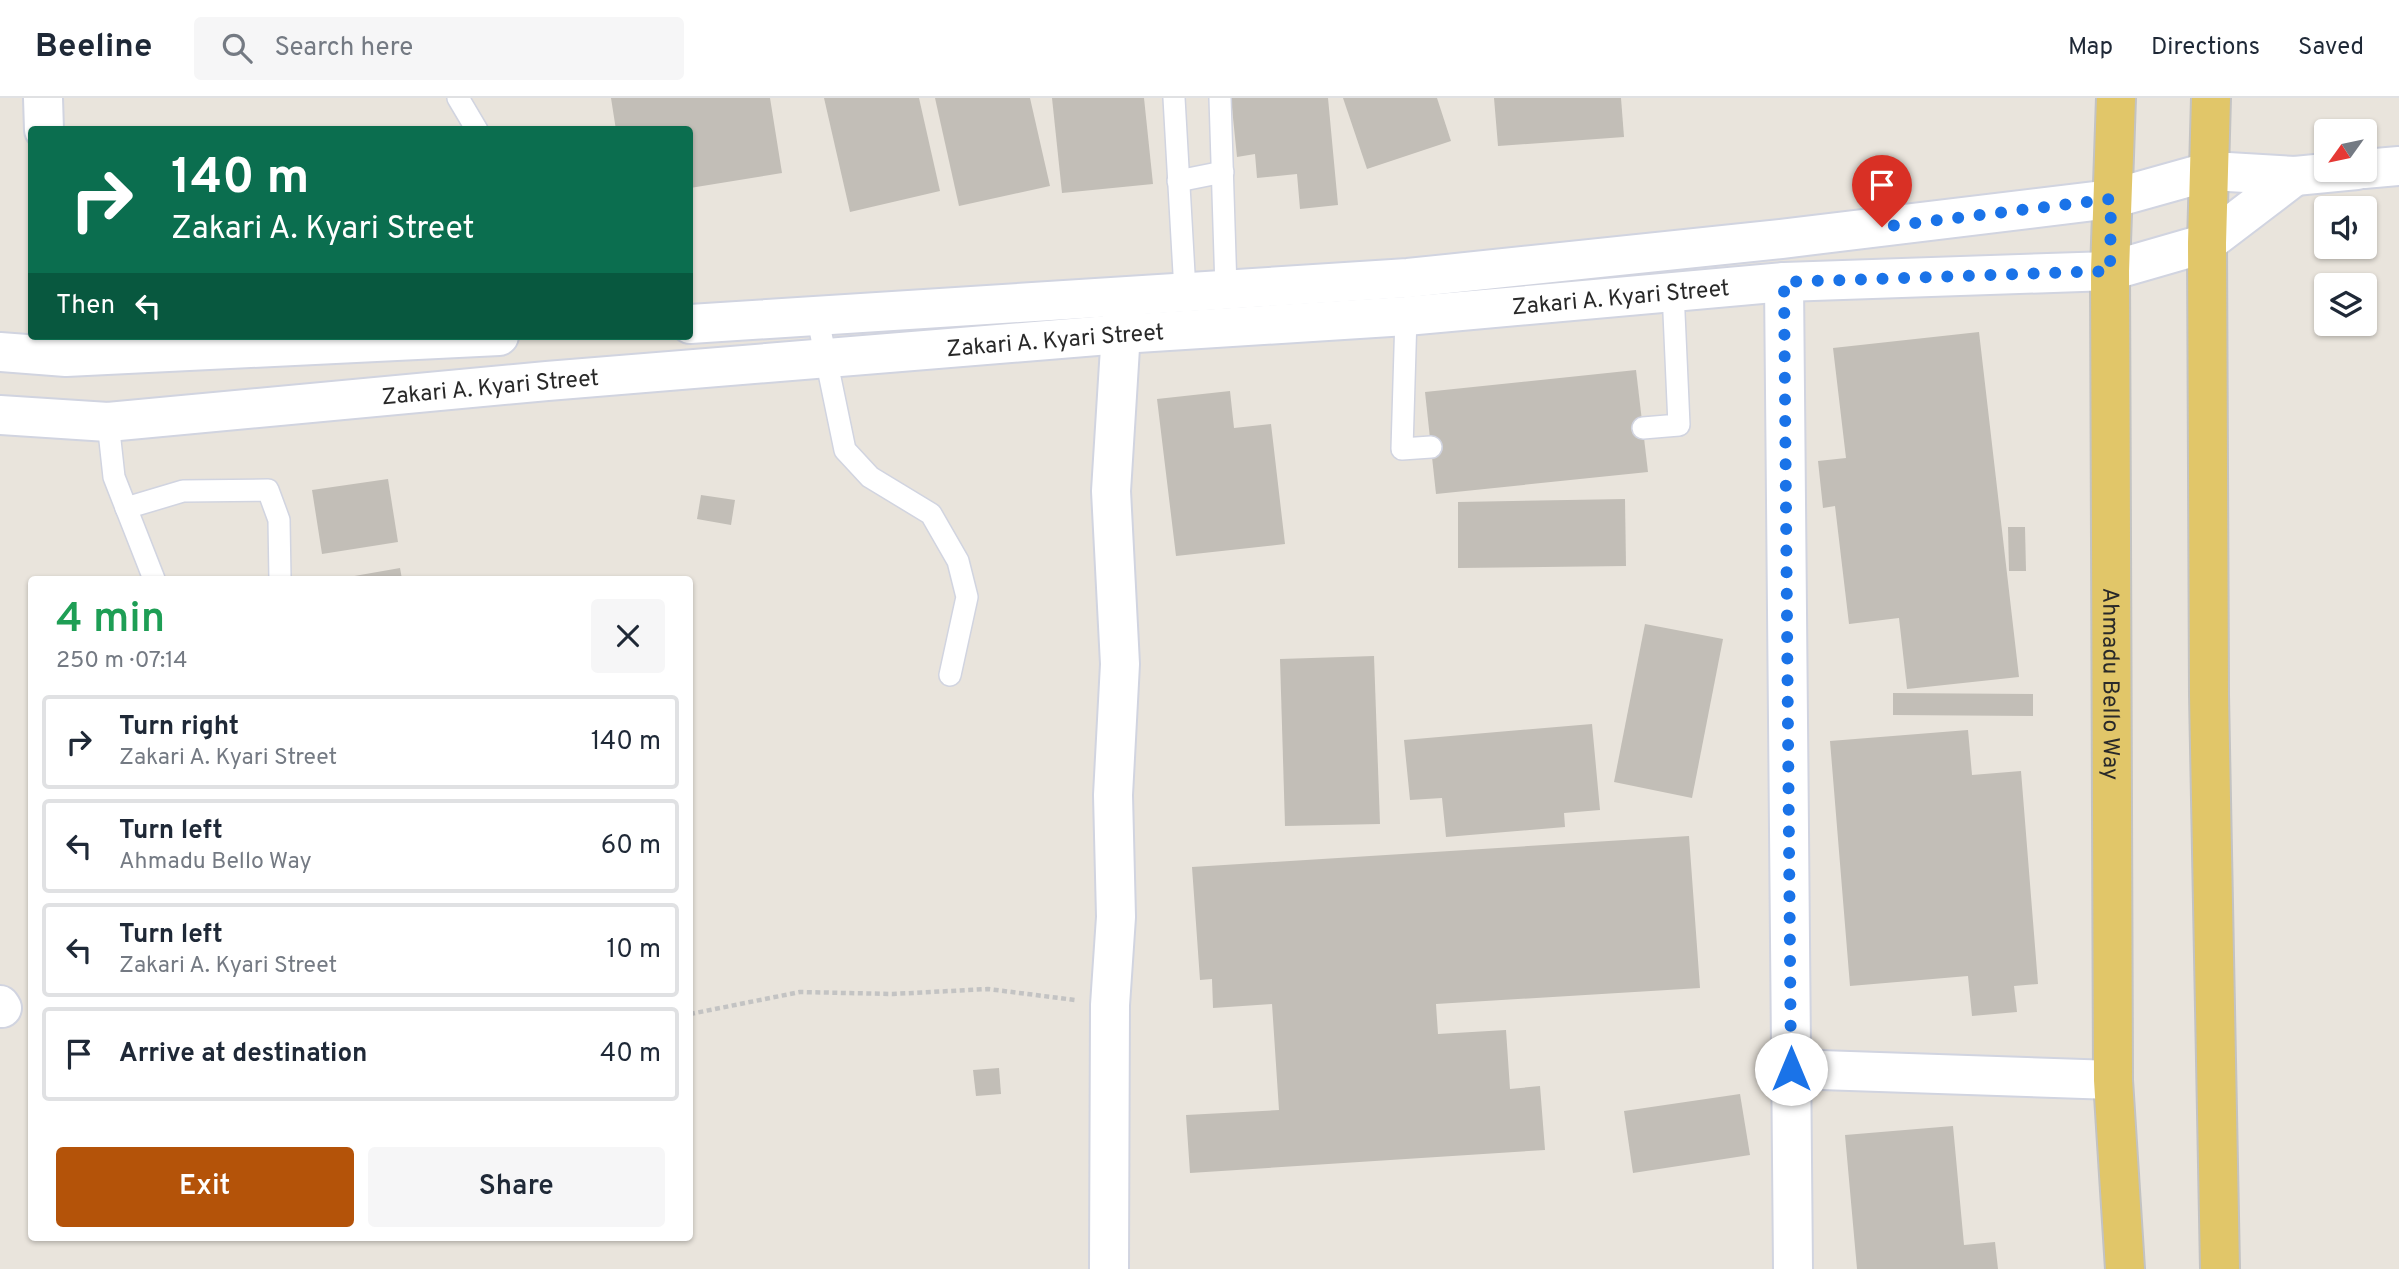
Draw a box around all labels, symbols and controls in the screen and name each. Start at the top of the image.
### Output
search box [194,17,684,80]
text: Beeline [35,27,152,69]
icon: search [218,29,256,67]
text: Search here [274,32,413,65]
text: Map [2068,33,2113,63]
text: Directions [2151,33,2260,63]
text: Saved [2298,33,2364,63]
north arrow [2314,119,2376,182]
map controls [2314,119,2377,336]
text: 140 m [171,149,310,211]
icon: right [56,154,147,245]
pin [1852,155,1912,227]
icon: arrive [1863,166,1901,204]
button: sound [2314,196,2377,259]
text: Zakari A. Kyari Street [171,210,475,250]
button: layers [2314,273,2377,336]
street label: Zakari A. Kyari Street [1511,275,1731,323]
icon: left [129,287,167,325]
text: Then [56,290,115,323]
street label: Zakari A. Kyari Street [945,319,1165,365]
street label: Zakari A. Kyari Street [380,365,600,413]
street label: Ahmadu Bello Way [2094,587,2124,780]
text: 4 min [56,594,165,647]
button: close [591,599,665,673]
text: 250 m · 07:14 [56,647,188,676]
text: Turn right [119,711,239,744]
icon: right [60,723,98,761]
text: 140 m [591,726,661,759]
text: Zakari A. Kyari Street [119,744,337,773]
text: Turn left [119,815,223,848]
icon: left [60,827,98,865]
text: 60 m [601,830,661,863]
text: Ahmadu Bello Way [119,848,312,877]
text: Turn left [119,919,223,952]
icon: left [60,931,98,969]
text: 10 m [606,934,661,967]
text: Zakari A. Kyari Street [119,952,337,981]
position arrow [1754,1032,1828,1106]
icon: arrive [60,1035,98,1073]
text: Arrive at destination [119,1038,367,1071]
text: 40 m [600,1038,661,1071]
button: Exit [56,1147,354,1227]
button: Share [368,1147,665,1227]

